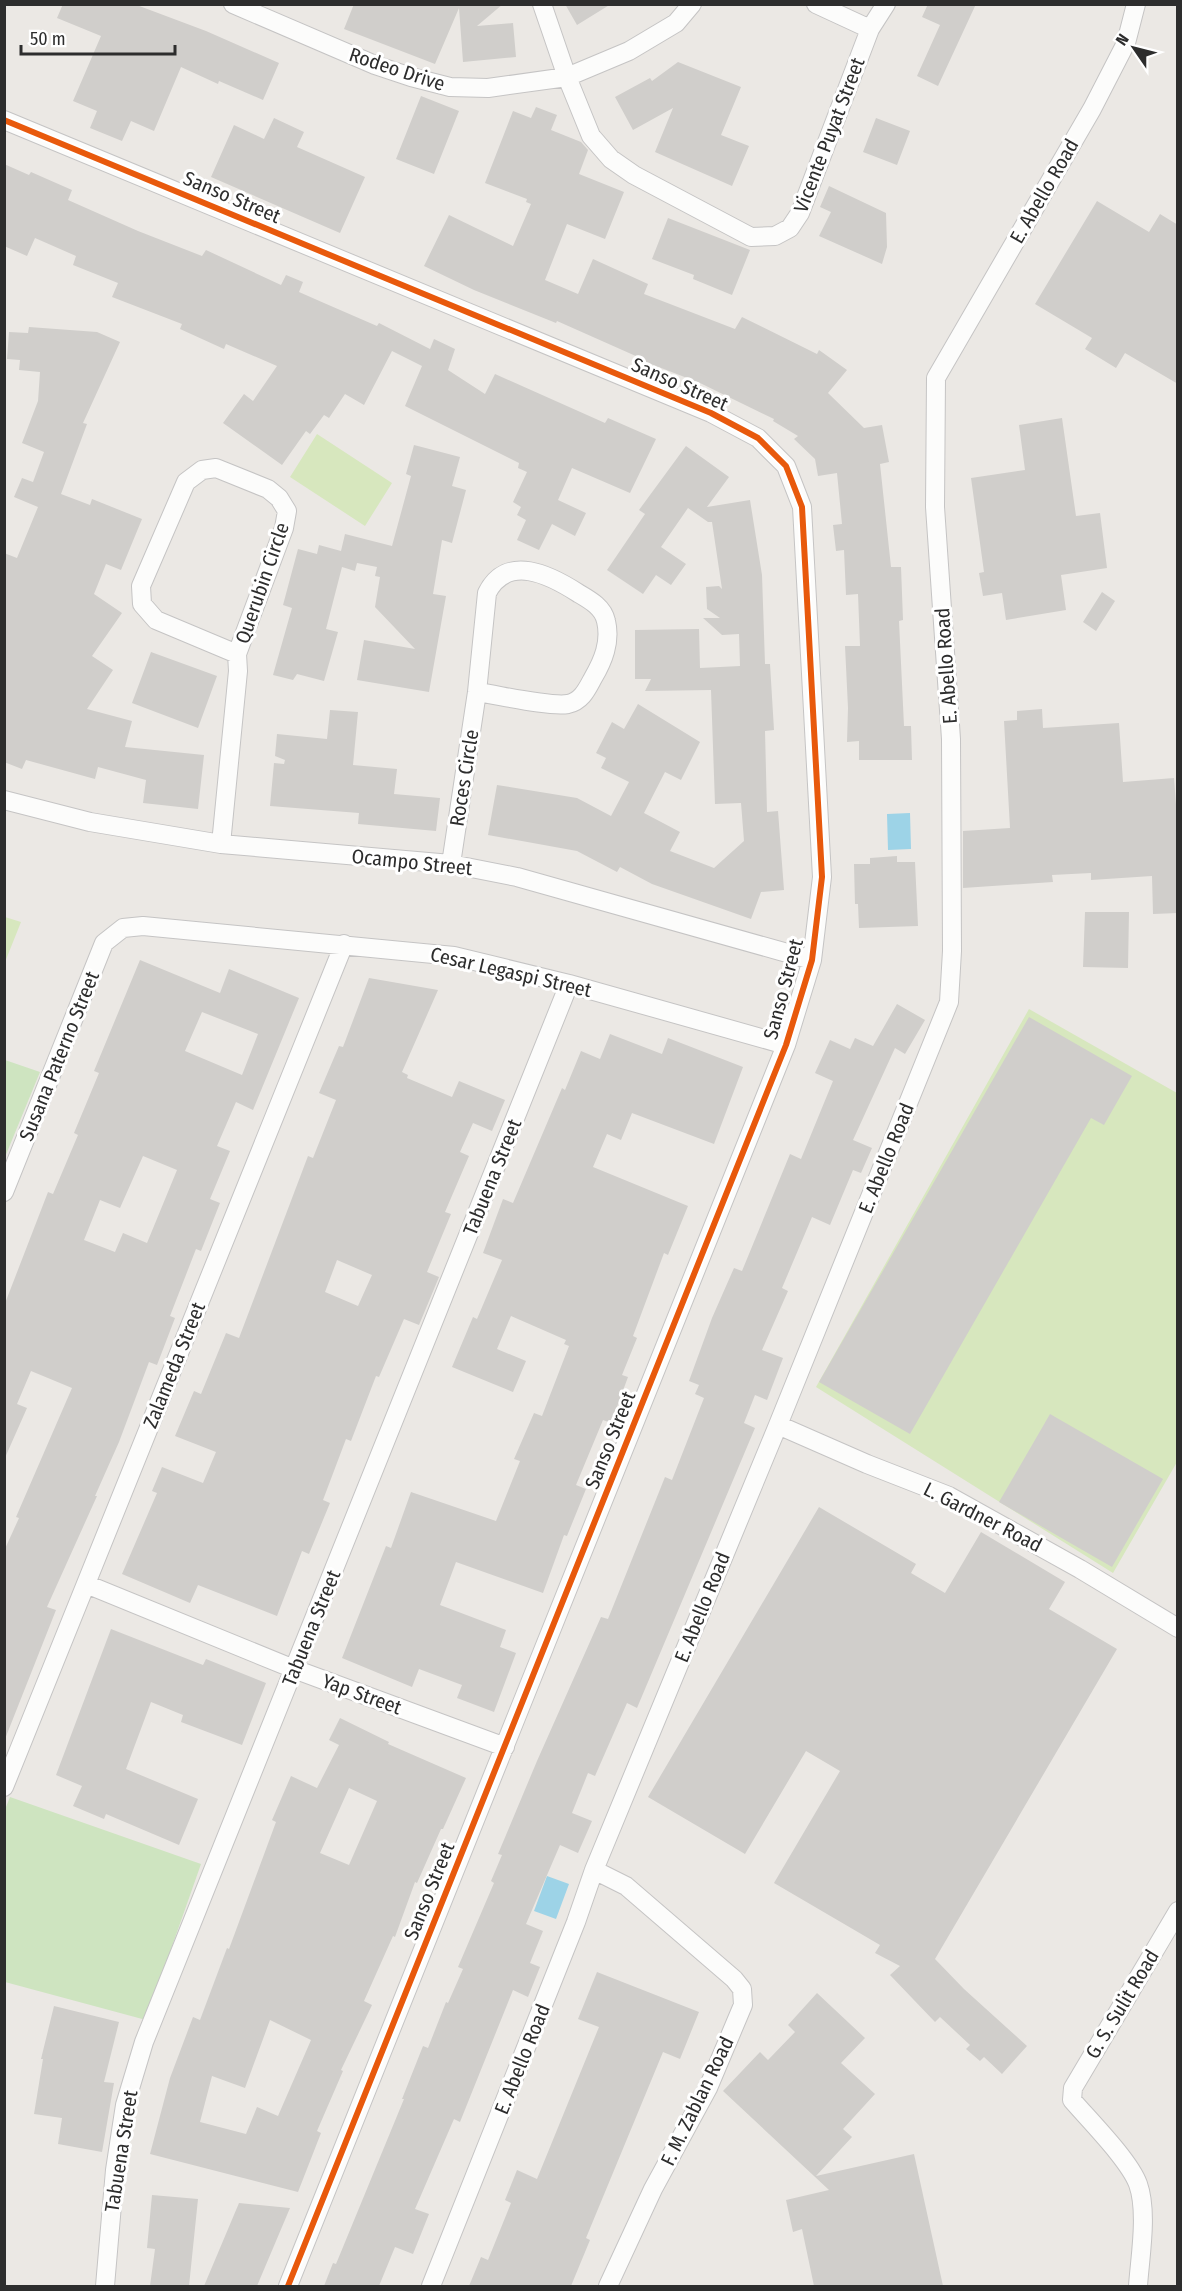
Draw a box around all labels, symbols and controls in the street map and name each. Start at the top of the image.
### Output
scale bar [21,18,176,56]
north arrow [1104,18,1164,78]
text: 50 m [30,28,66,50]
text: N [1112,30,1133,49]
street label: Rodeo Drive [346,42,448,96]
street label: Vicente Puyat Street [788,54,870,216]
street label: E. Abello Road [1004,135,1084,247]
street label: Sanso Street [180,166,285,228]
street label: Sanso Street [628,352,732,416]
street label: Querubin Circle [230,519,294,647]
street label: E. Abello Road [930,607,962,725]
street label: Roces Circle [445,728,483,828]
street label: Ocampo Street [351,844,474,880]
street label: Sanso Street [758,936,808,1042]
street label: Cesar Legaspi Street [428,942,594,1002]
street label: Susana Paterno Street [14,967,104,1144]
street label: E. Abello Road [853,1099,919,1217]
street label: Tabuena Street [458,1115,526,1239]
street label: Zalameda Street [138,1298,210,1431]
street label: Sanso Street [580,1387,641,1492]
street label: L. Gardner Road [920,1477,1046,1557]
street label: E. Abello Road [669,1548,735,1666]
street label: Tabuena Street [277,1566,345,1690]
street label: Yap Street [319,1669,405,1720]
street label: Sanso Street [399,1838,460,1943]
street label: G. S. Sulit Road [1080,1945,1164,2063]
street label: E. Abello Road [489,2000,555,2118]
street label: F. M. Zablan Road [655,2033,739,2169]
street label: Tabuena Street [100,2088,143,2214]

